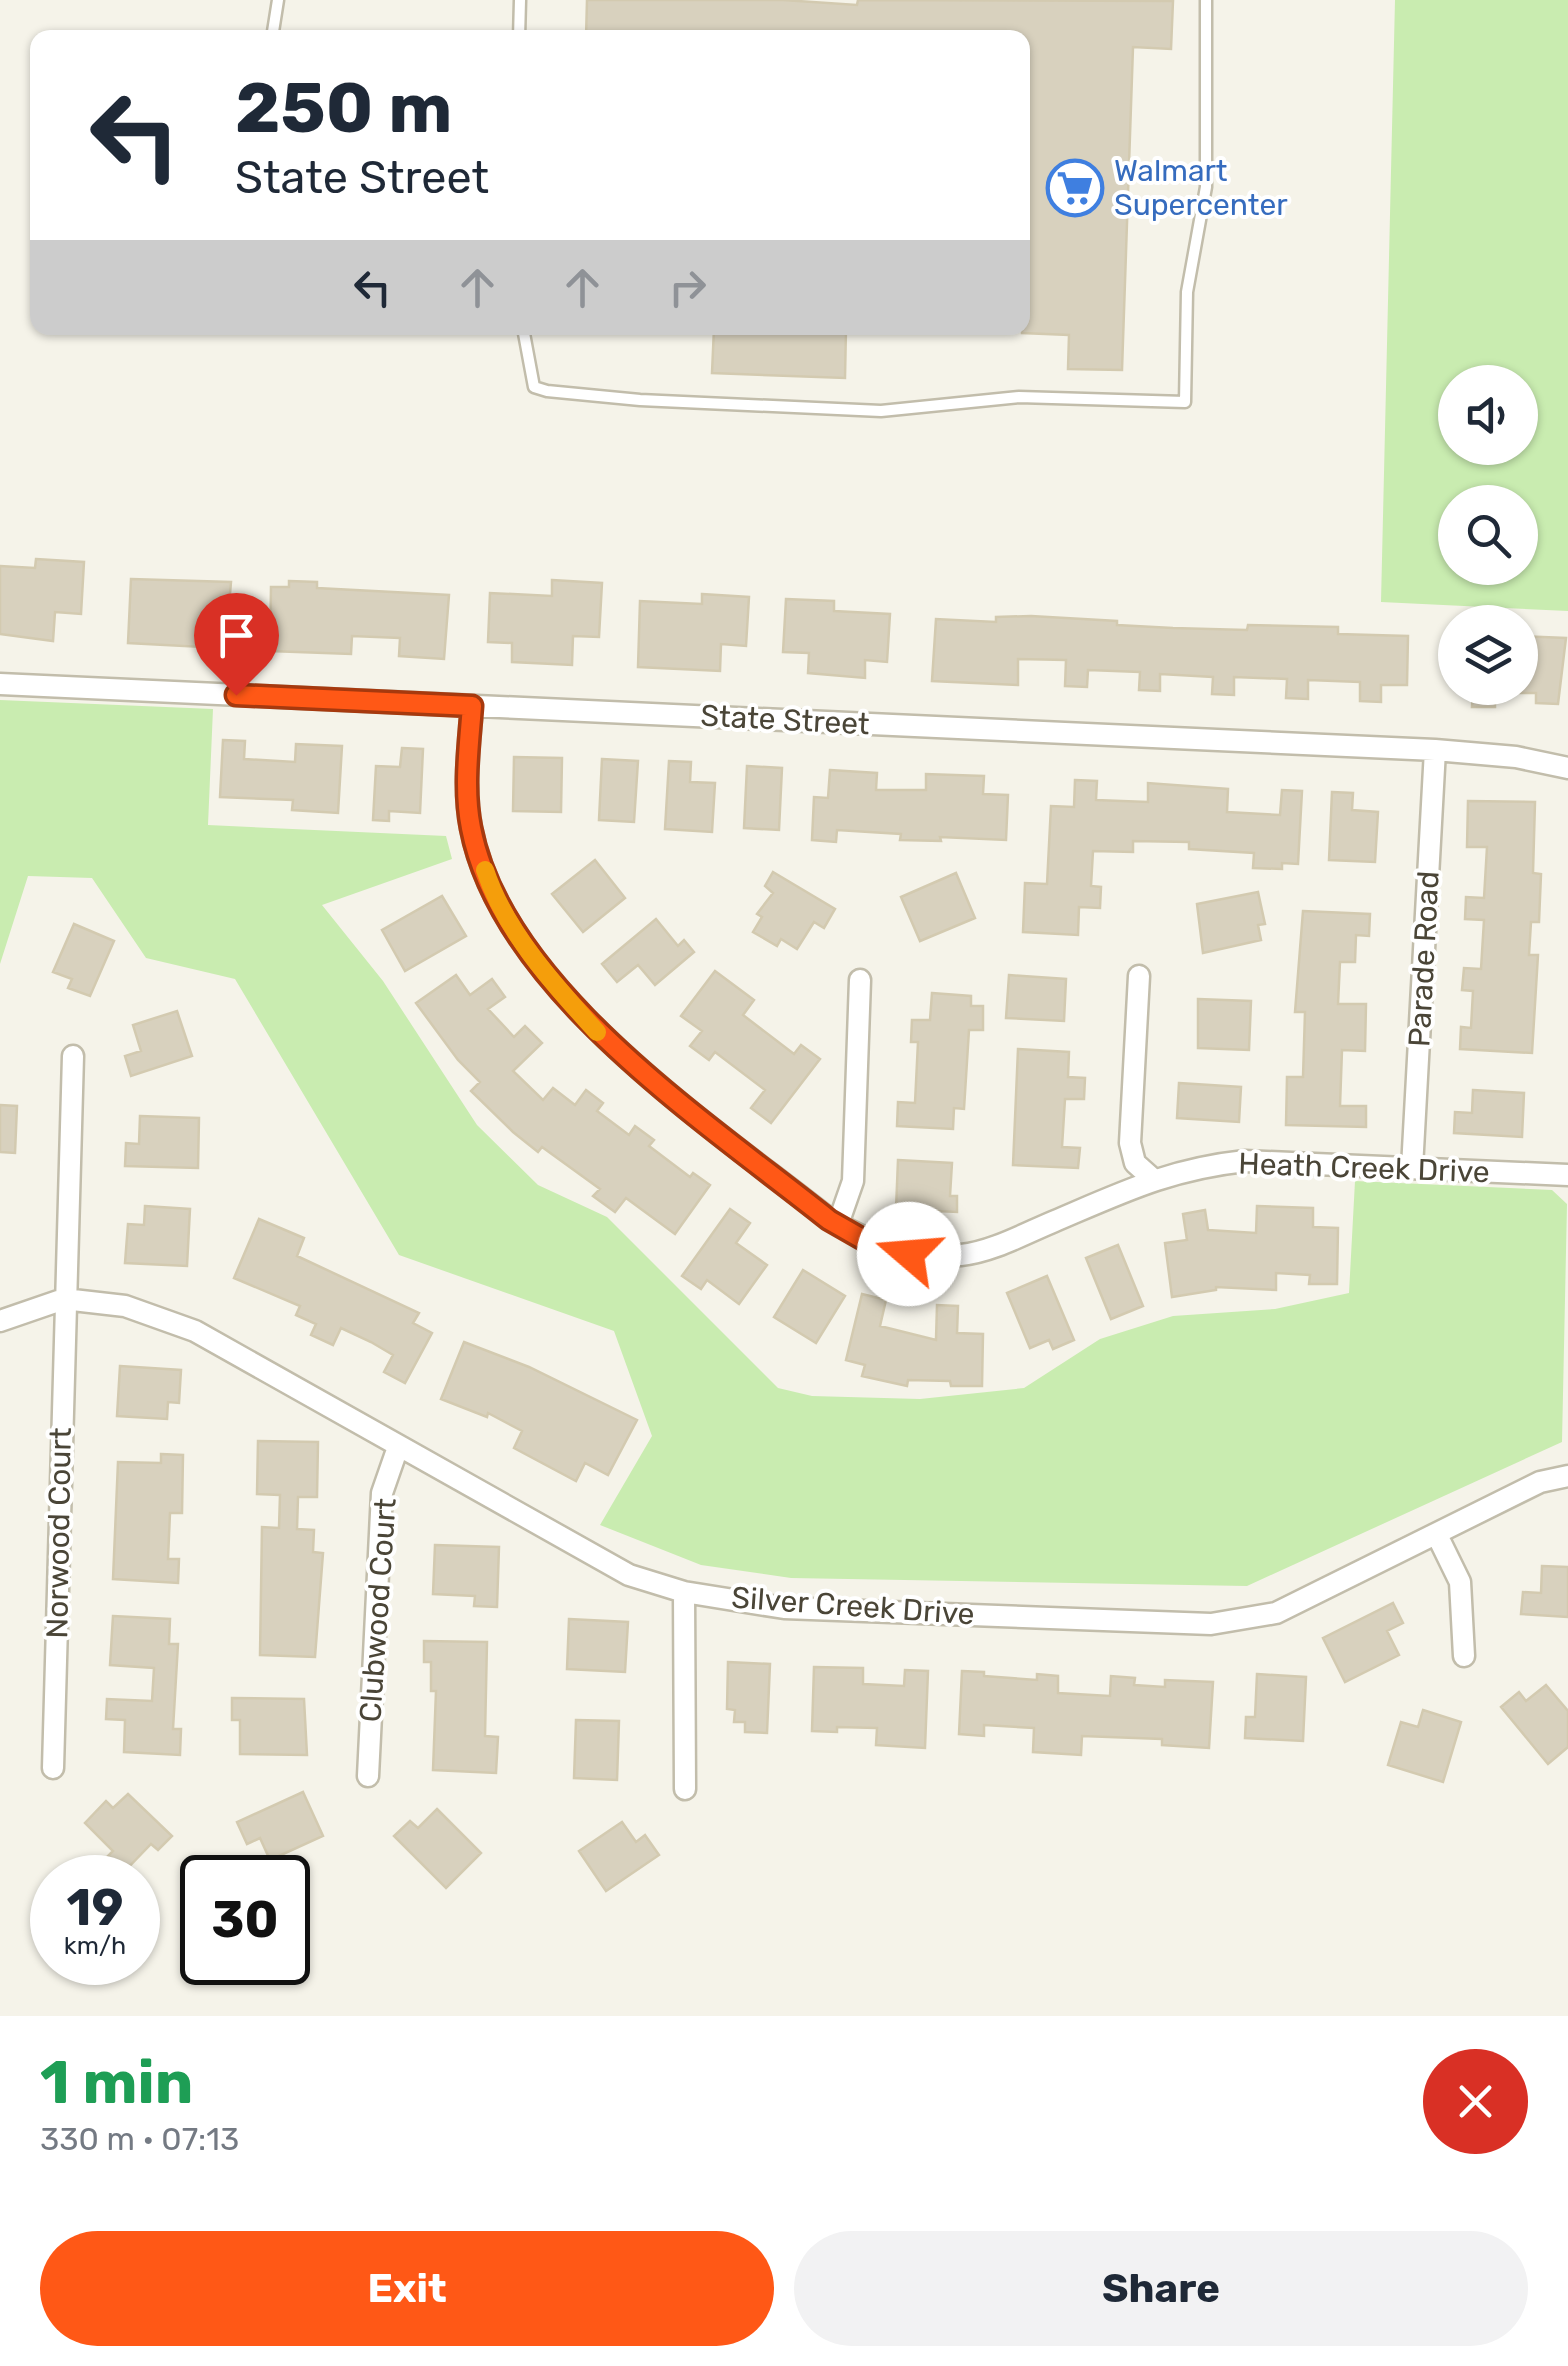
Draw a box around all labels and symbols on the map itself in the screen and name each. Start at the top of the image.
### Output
place label: Walmart Supercenter [1114,153,1288,223]
supermarket icon: Walmart Supercenter [1045,158,1105,218]
pin [194,593,279,696]
street label: State Street [699,698,871,742]
street label: Parade Road [1401,870,1447,1048]
street label: Heath Creek Drive [1238,1146,1490,1190]
position arrow [857,1202,961,1306]
street label: Norwood Court [39,1427,79,1639]
street label: Clubwood Court [352,1497,404,1723]
street label: Silver Creek Drive [730,1580,976,1632]
speed limit sign: 30 [180,1855,310,1985]

